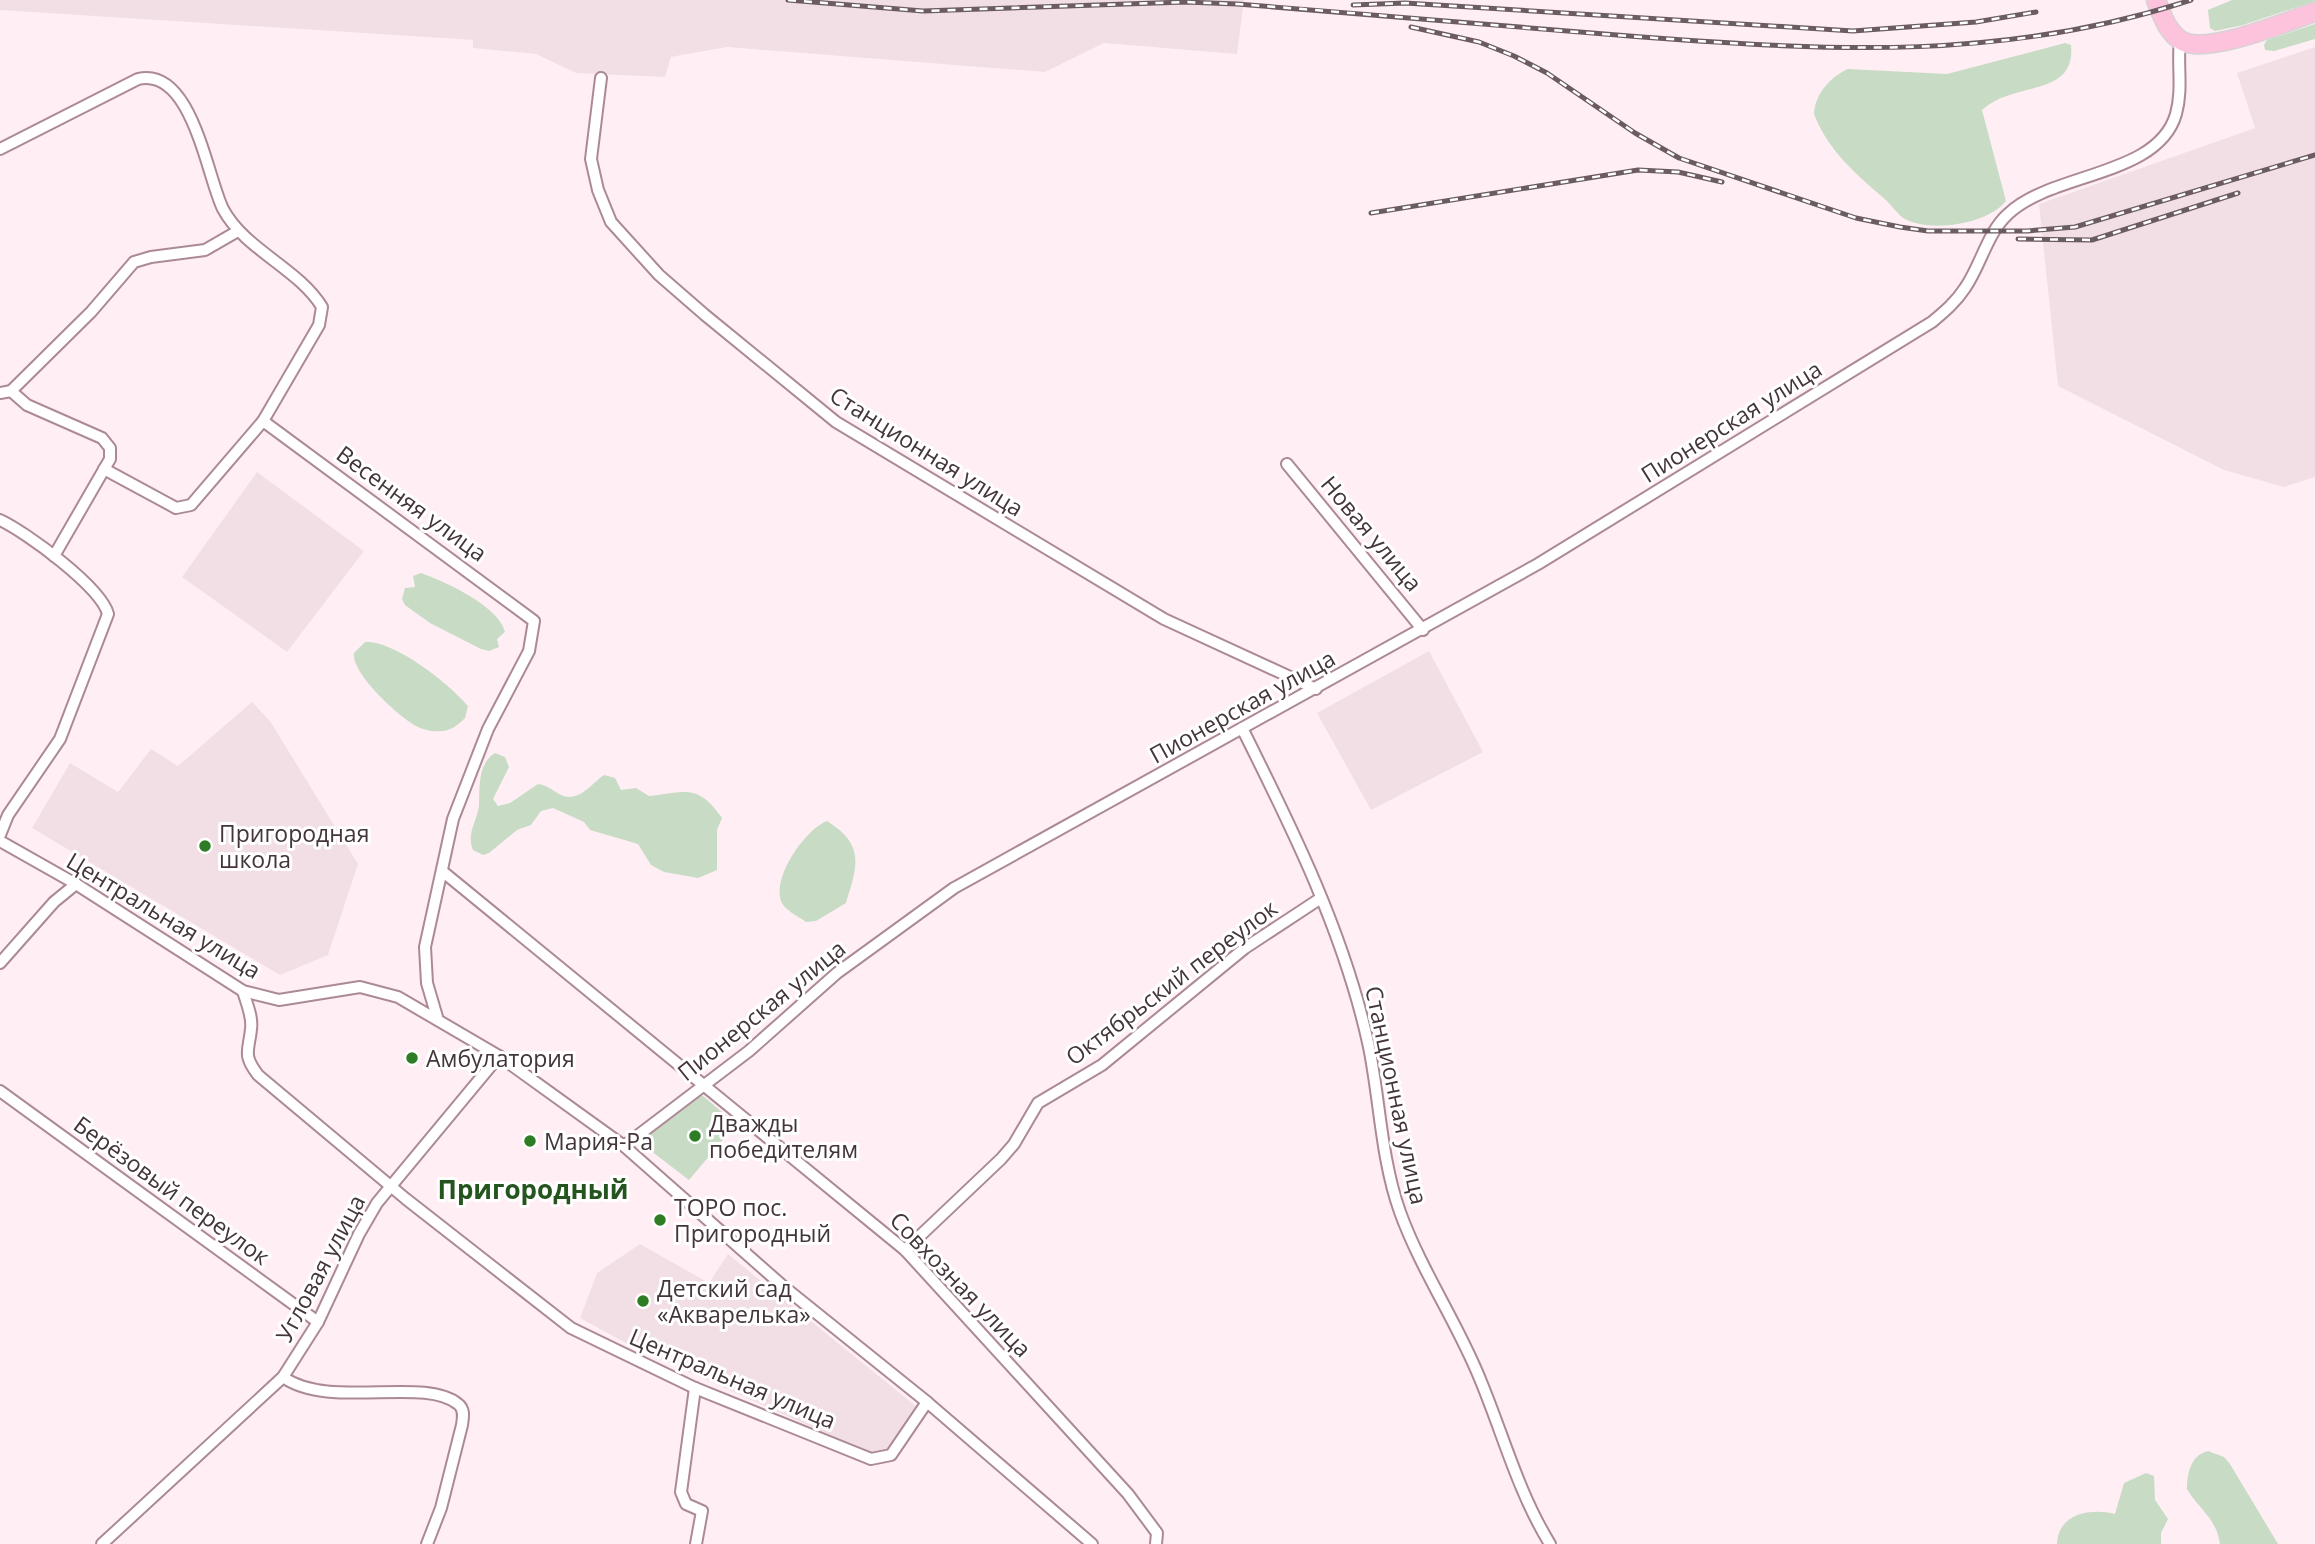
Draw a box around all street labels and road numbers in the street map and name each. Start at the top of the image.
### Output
street label: Пионерская улица [1634,352,1828,490]
street label: Станционная улица [824,378,1030,524]
street label: Весенняя улица [330,438,494,568]
street label: Новая улица [1314,468,1430,598]
street label: Пионерская улица [1143,642,1341,770]
street label: Центральная улица [61,844,267,986]
street label: Октябрьский переулок [1059,892,1283,1072]
street label: Пионерская улица [670,932,852,1088]
street label: Станционная улица [1358,983,1436,1207]
street label: Берёзовый переулок [68,1108,277,1272]
street label: Угловая улица [268,1189,372,1347]
street label: Совхозная улица [883,1204,1039,1364]
street label: Центральная улица [625,1320,841,1436]

